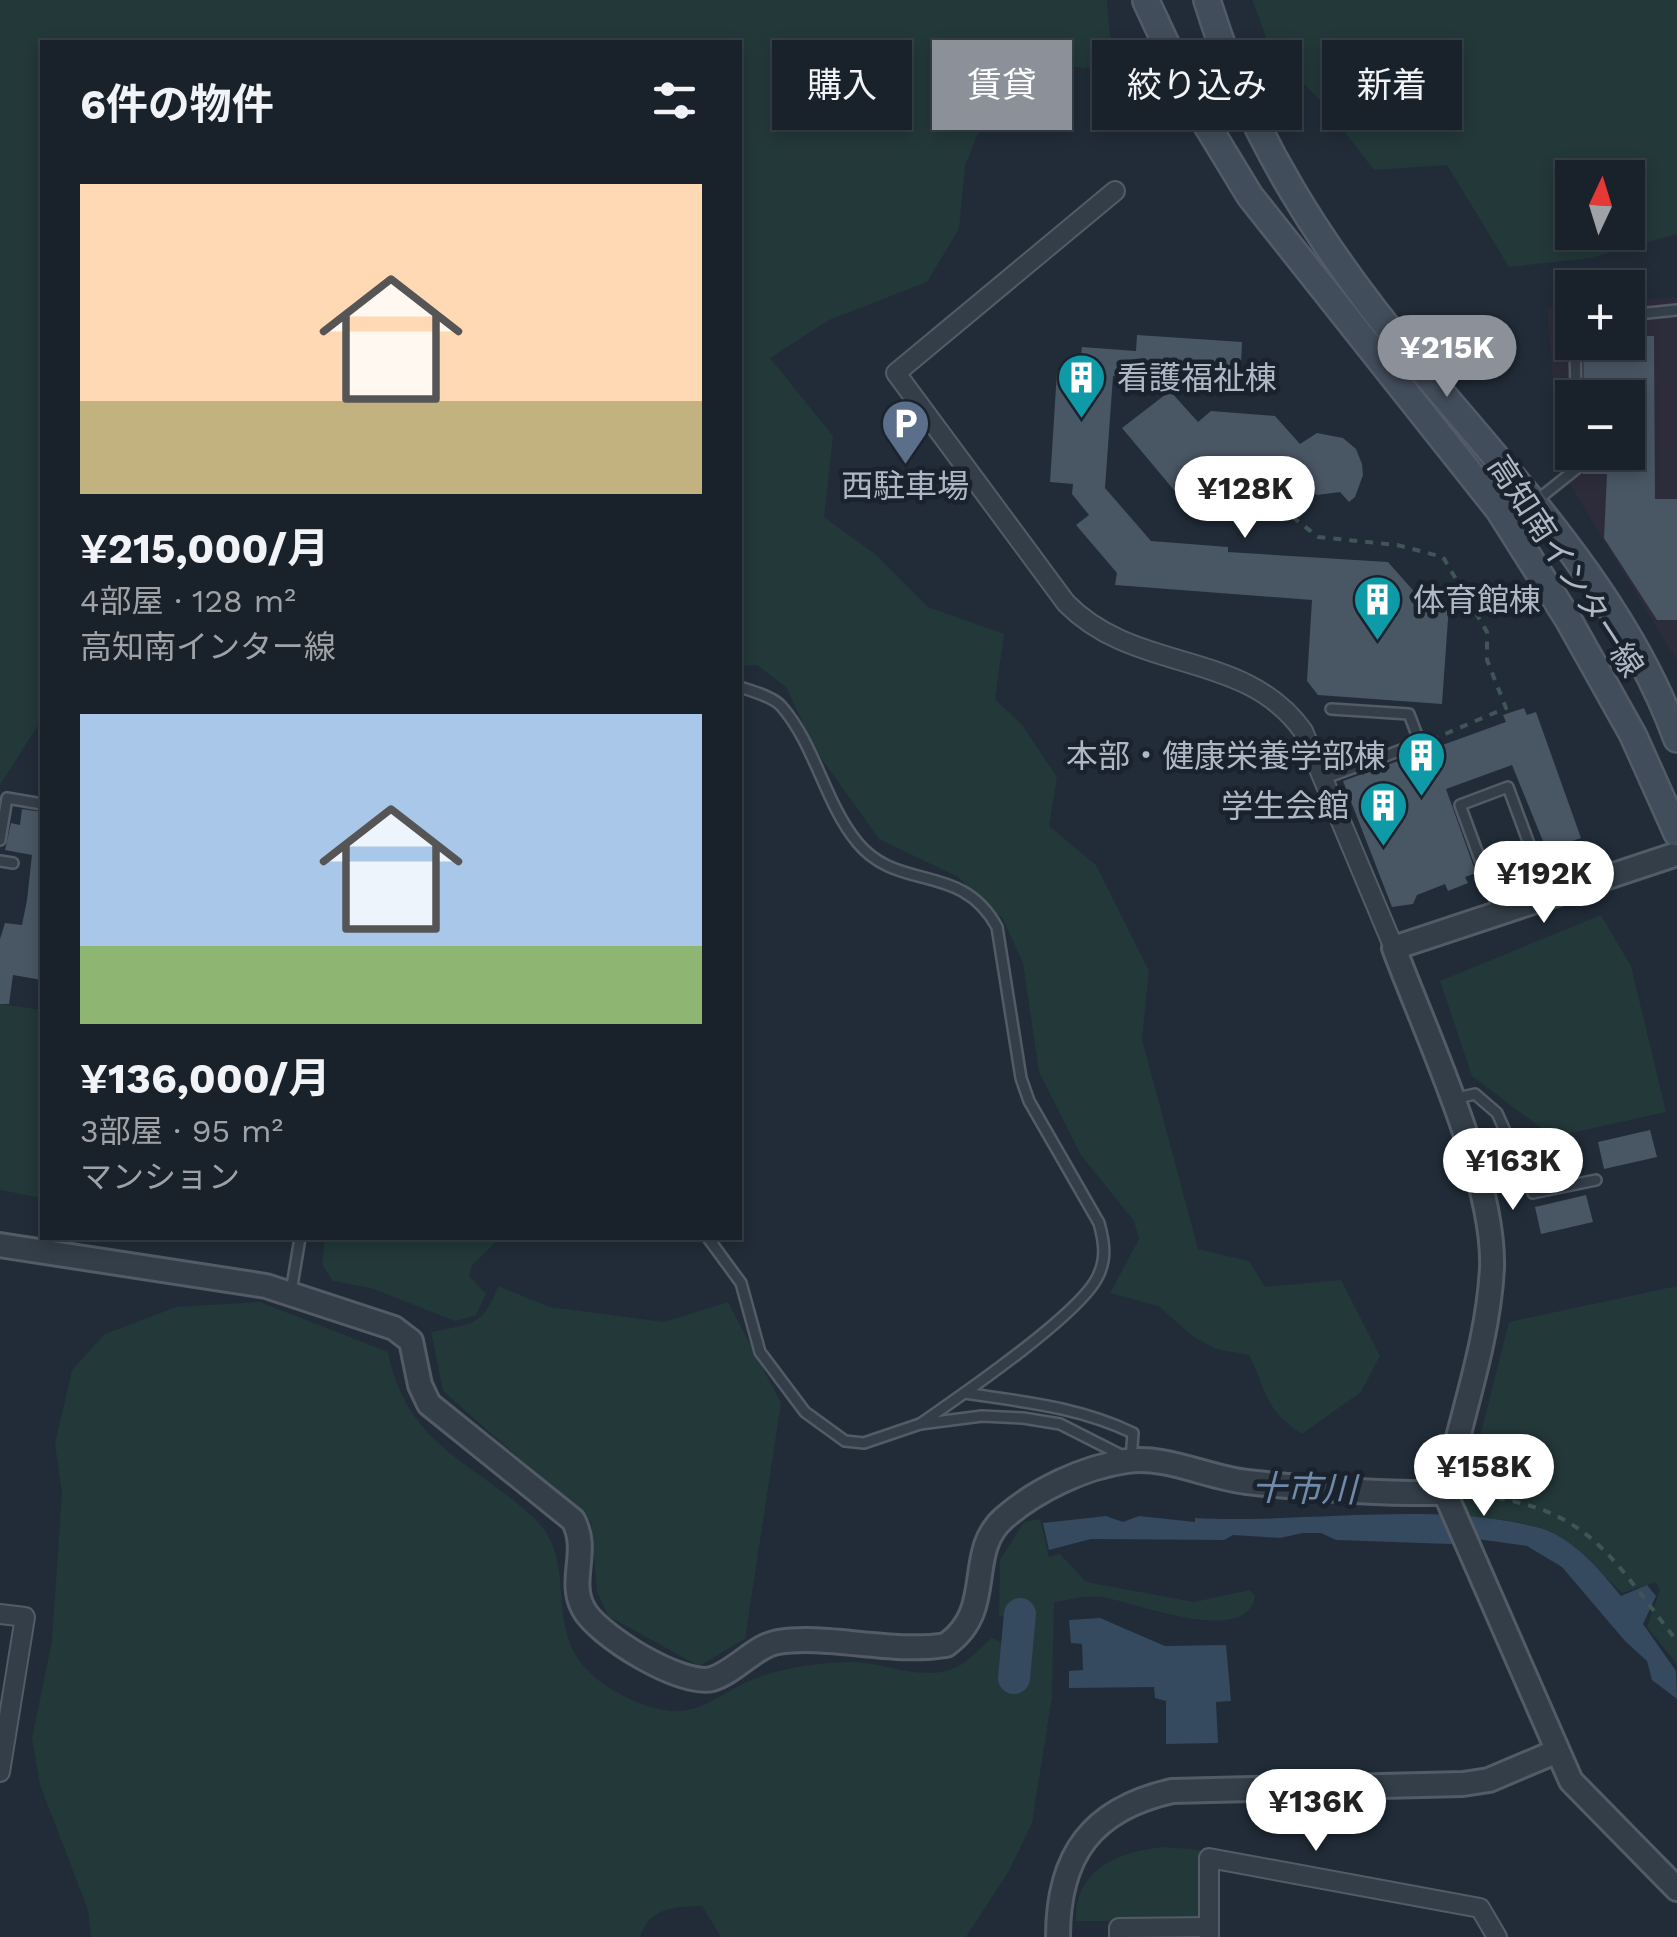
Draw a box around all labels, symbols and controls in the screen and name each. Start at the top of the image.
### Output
chip: 購入 [772,40,912,130]
chip: 賃貸 [932,40,1072,130]
chip: 絞り込み [1092,40,1302,130]
chip: 新着 [1322,40,1462,130]
icon: filters [647,73,702,128]
text: 6件の物件 [80,80,274,129]
north arrow [1555,160,1645,250]
map controls [1555,160,1645,470]
icon: home [301,249,481,429]
button: + [1555,270,1645,360]
pin: ¥215K [1377,315,1517,400]
text: ¥215K [1399,328,1495,366]
building icon: 看護福祉棟 [1056,352,1108,420]
place label: 看護福祉棟 [1117,359,1277,397]
button: − [1555,380,1645,470]
parking icon: 西駐車場 [879,398,931,466]
street label: 高知南インター線 [1480,448,1652,684]
pin: ¥128K [1175,456,1315,541]
place label: 西駐車場 [841,467,969,505]
text: ¥128K [1197,469,1293,507]
text: ¥215,000/月 [80,524,329,573]
building icon: 体育館棟 [1352,574,1404,642]
place label: 体育館棟 [1413,581,1541,619]
text: 4部屋 · 128 m² [80,582,296,620]
text: 高知南インター線 [80,628,336,666]
building icon: 本部・健康栄養学部棟 [1395,730,1447,798]
place label: 本部・健康栄養学部棟 [1066,737,1386,775]
icon: home [301,779,481,959]
building icon: 学生会館 [1358,780,1410,848]
place label: 学生会館 [1221,787,1349,825]
pin: ¥192K [1474,841,1614,926]
text: ¥192K [1496,854,1592,892]
text: ¥136,000/月 [80,1054,330,1103]
text: 3部屋 · 95 m² [80,1112,283,1150]
pin: ¥163K [1443,1128,1583,1213]
text: ¥163K [1465,1141,1561,1179]
text: マンション [80,1158,240,1196]
pin: ¥158K [1414,1434,1554,1519]
text: ¥158K [1436,1447,1532,1485]
water label: 十市川 [1251,1467,1361,1511]
pin: ¥136K [1246,1769,1386,1854]
text: ¥136K [1268,1782,1364,1820]

